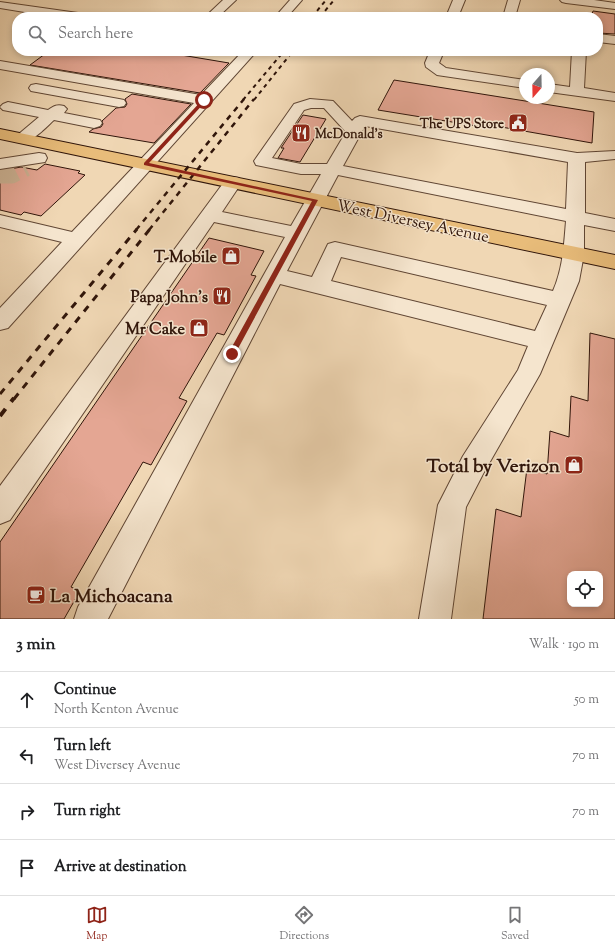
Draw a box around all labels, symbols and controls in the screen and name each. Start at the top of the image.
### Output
search box [12,12,603,56]
icon: search [26,23,48,45]
text: Search here [58,24,133,45]
north arrow [519,68,555,104]
route start [195,91,213,109]
public building icon: The UPS Store [507,112,529,134]
place label: The UPS Store [420,116,504,134]
restaurant icon: McDonald's [290,122,312,144]
place label: McDonald's [315,126,383,144]
street label: West Diversey Avenue [334,195,491,250]
shop icon: T-Mobile [220,245,242,267]
place label: T-Mobile [154,247,218,270]
restaurant icon: Papa John's [211,285,233,307]
place label: Papa John's [131,287,208,310]
shop icon: Mr Cake [188,317,210,339]
place label: Mr Cake [125,319,186,342]
route end [223,345,241,363]
place label: Total by Verizon [426,454,561,481]
shop icon: Total by Verizon [563,454,585,476]
map controls [567,571,603,607]
button: locate [567,571,603,607]
cafe icon: La Michoacana [25,584,47,606]
place label: La Michoacana [50,584,173,611]
text: 3 min [16,633,55,657]
text: Walk · 190 m [529,636,599,654]
text: Continue [54,680,116,701]
icon: ahead [16,689,38,711]
text: 50 m [574,691,599,709]
text: North Kenton Avenue [54,701,179,719]
text: Turn left [54,736,111,757]
icon: left [16,745,38,767]
text: 70 m [572,747,599,765]
text: West Diversey Avenue [54,757,180,775]
icon: right [16,801,38,823]
text: Turn right [54,801,120,822]
text: 70 m [572,803,599,821]
icon: arrive [16,857,38,879]
text: Arrive at destination [54,857,187,878]
tab: Map [86,904,108,944]
tab: Directions [280,904,329,944]
tab: Saved [501,904,529,944]

